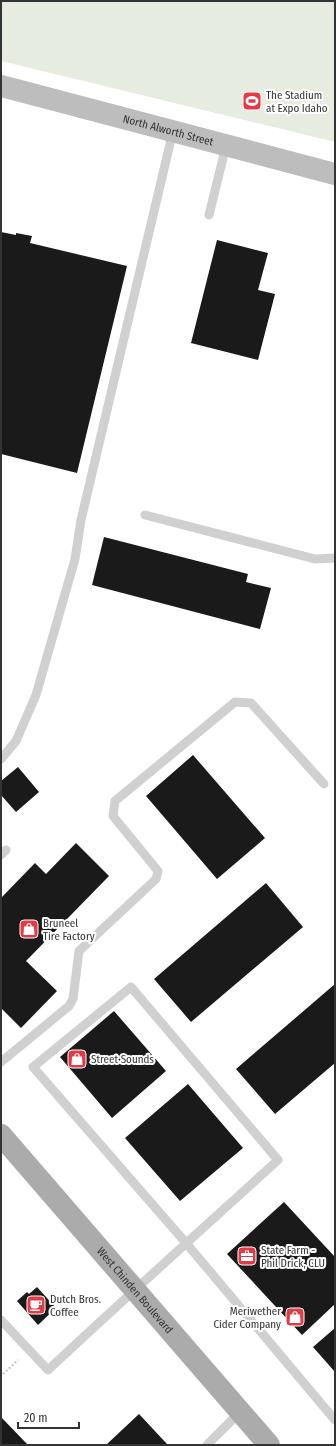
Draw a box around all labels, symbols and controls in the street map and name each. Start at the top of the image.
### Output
place label: The Stadium at Expo Idaho [266,89,328,115]
sports icon: The Stadium at Expo Idaho [241,90,263,112]
street label: North Alworth Street [122,112,215,148]
place label: Bruneel Tire Factory [43,917,95,943]
shop icon: Bruneel Tire Factory [18,918,40,940]
shop icon: Street Sounds [66,1048,88,1070]
place label: Street Sounds [91,1053,154,1066]
street label: West Chinden Boulevard [94,1244,176,1336]
place label: State Farm - Phil Drick, CLU [261,1244,325,1270]
office icon: State Farm - Phil Drick, CLU [236,1245,258,1267]
place label: Dutch Bros. Coffee [50,1293,101,1319]
cafe icon: Dutch Bros. Coffee [25,1294,47,1316]
place label: Meriwether Cider Company [214,1305,281,1331]
shop icon: Meriwether Cider Company [284,1306,306,1328]
scale bar [18,1404,79,1430]
text: 20 m [24,1411,48,1425]

